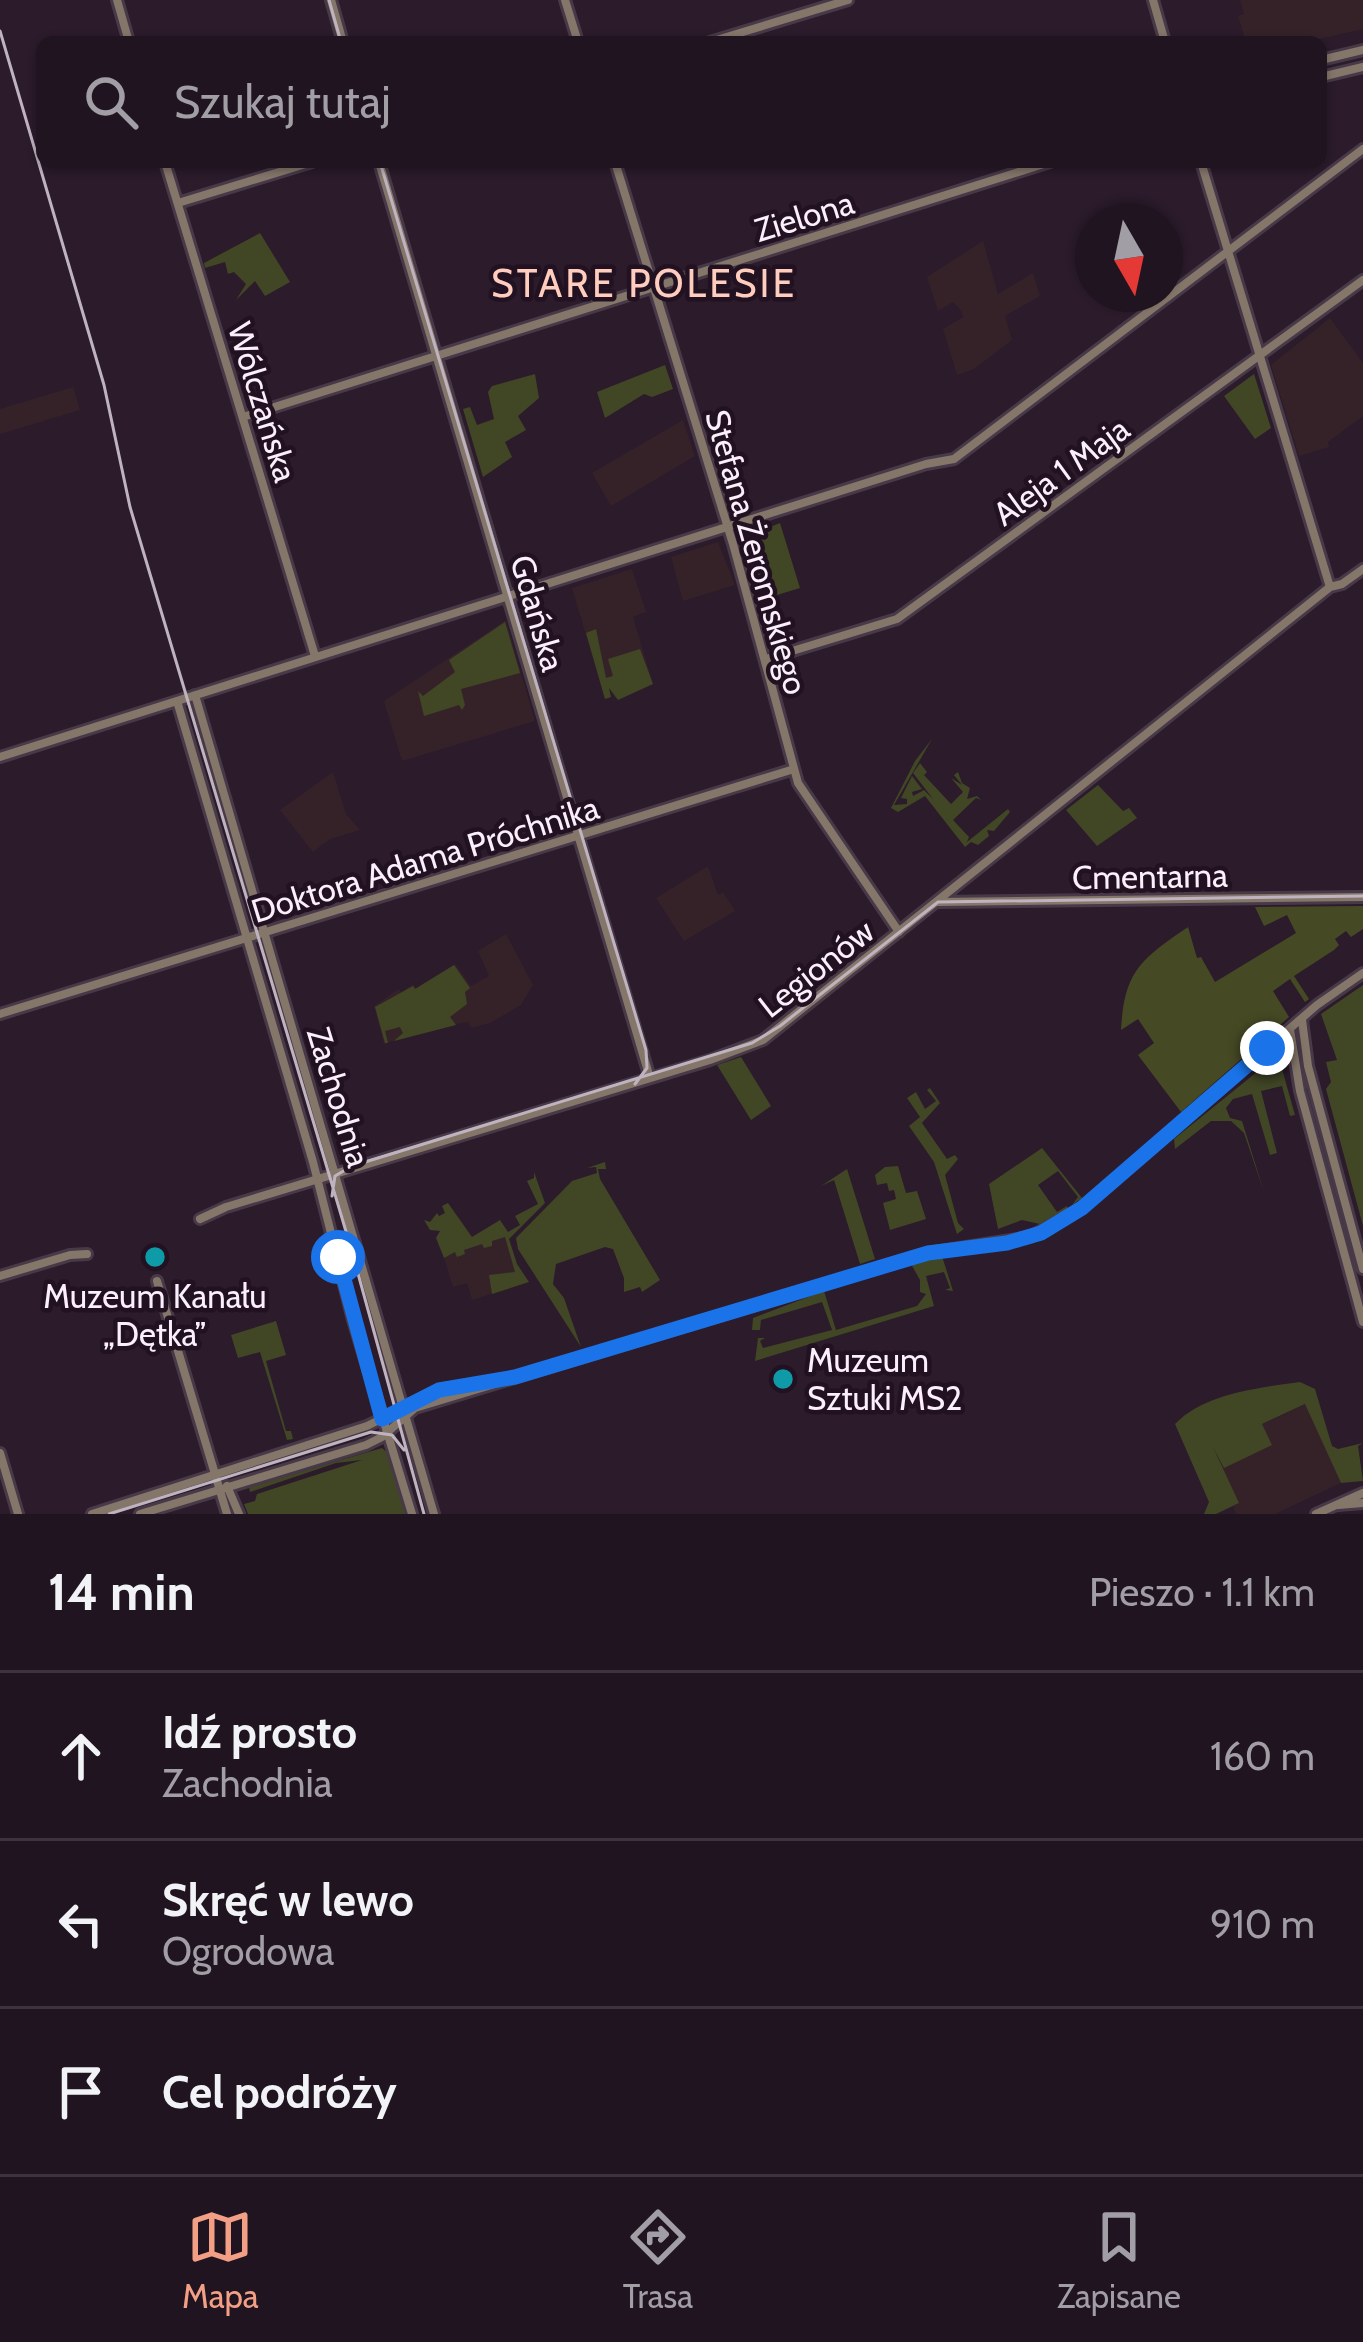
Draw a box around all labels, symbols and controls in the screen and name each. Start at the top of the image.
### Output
search box [36,36,1327,168]
icon: search [78,69,144,135]
text: Szukaj tutaj [174,75,391,129]
street label: Zielona [749,182,859,250]
north arrow [1075,204,1183,312]
district label: STARE POLESIE [491,259,797,307]
street label: Wólczańska [220,317,306,487]
street label: Stefana Żeromskiego [697,405,817,699]
street label: Aleja 1 Maja [985,408,1137,534]
street label: Gdańska [502,550,574,676]
street label: Doktora Adama Próchnika [246,787,604,931]
street label: Cmentarna [1072,855,1228,897]
street label: Legionów [750,910,882,1026]
route end [1240,1021,1294,1075]
street label: Zachodnia [299,1022,379,1172]
route start [311,1230,365,1284]
marker: Muzeum Kanału „Dętka” [142,1244,168,1270]
place label: Muzeum Kanału „Dętka” [43,1276,267,1354]
place label: Muzeum Sztuki MS2 [807,1340,962,1418]
marker: Muzeum Sztuki MS2 [770,1366,796,1392]
text: 14 min [48,1561,195,1623]
text: Pieszo · 1.1 km [1089,1568,1315,1616]
text: Idź prosto [162,1705,357,1759]
icon: ahead [48,1723,114,1789]
text: 160 m [1210,1732,1315,1780]
text: Zachodnia [162,1759,332,1807]
text: Skręć w lewo [162,1873,414,1927]
icon: left [48,1891,114,1957]
text: 910 m [1210,1900,1315,1948]
text: Ogrodowa [162,1927,334,1975]
icon: arrive [48,2059,114,2125]
text: Cel podróży [162,2065,397,2119]
tab: Mapa [182,2204,259,2316]
tab: Trasa [623,2204,693,2316]
tab: Zapisane [1057,2204,1181,2316]

